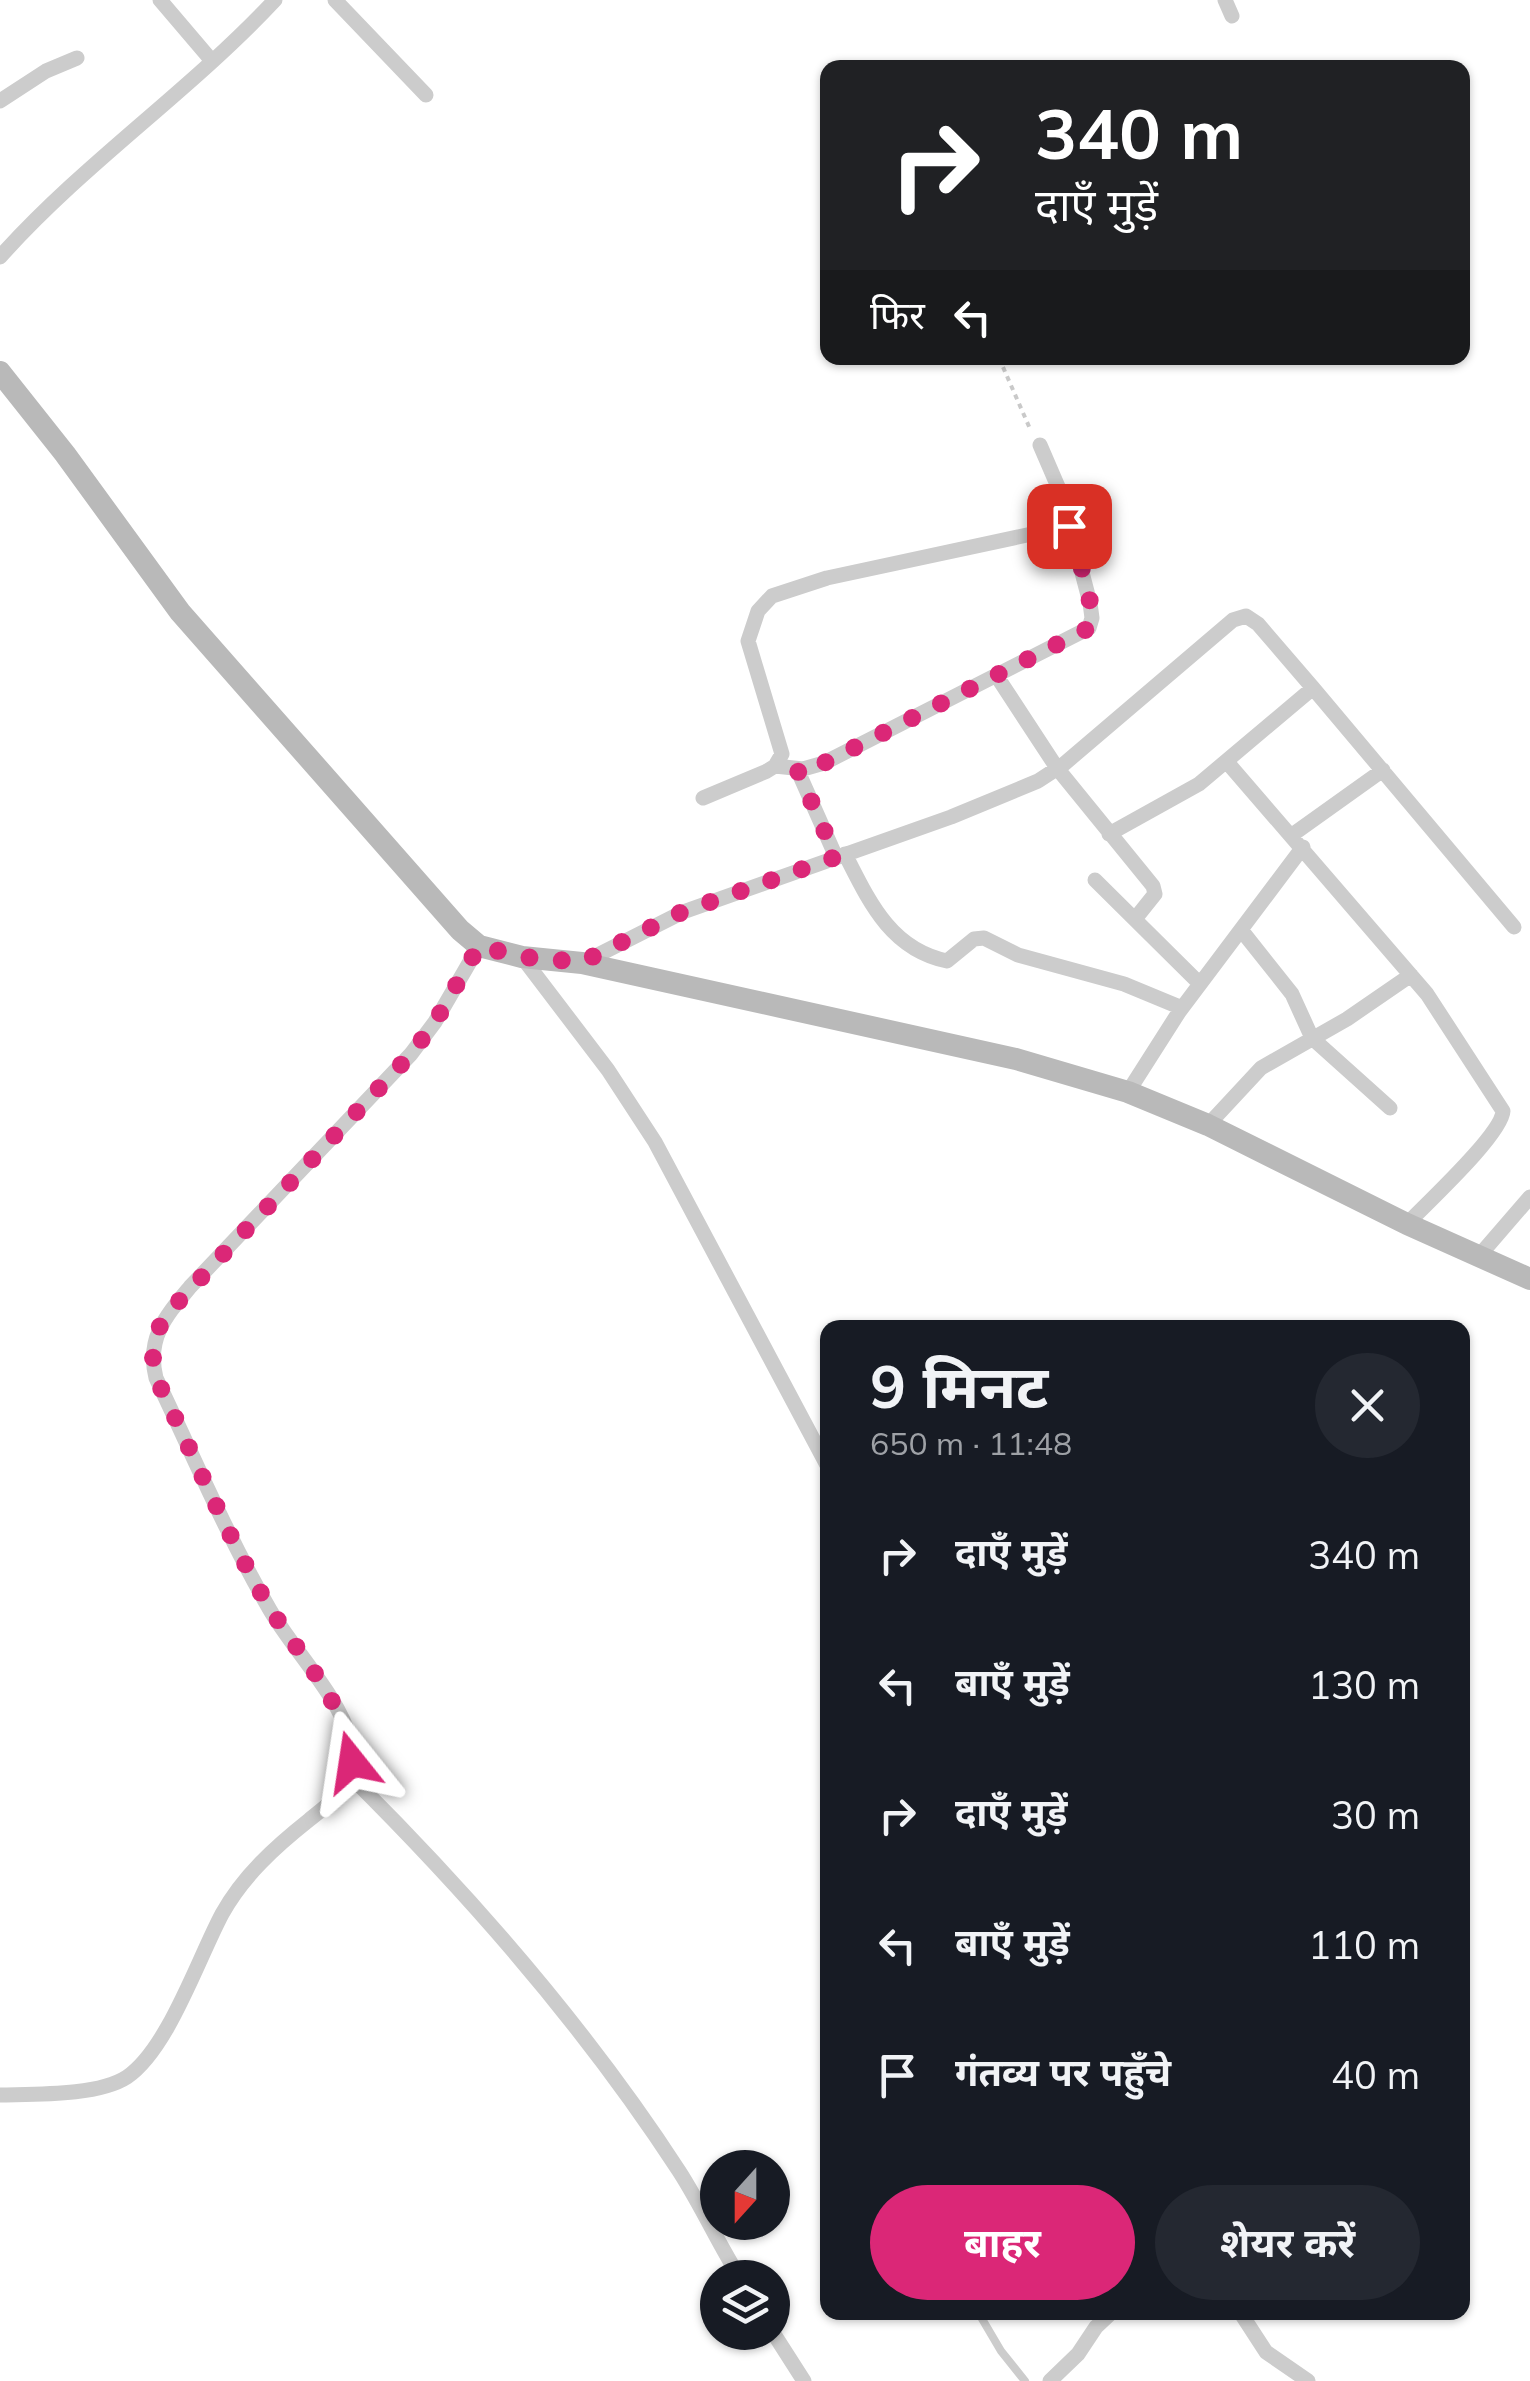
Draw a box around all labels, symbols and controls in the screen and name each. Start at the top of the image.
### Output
text: 340 m [1035,89,1243,177]
icon: right [870,100,1000,230]
text: दाएँ मुड़ें [1035,176,1158,232]
icon: left [945,290,1000,345]
text: फिर [870,291,925,339]
pin [1027,484,1112,569]
icon: arrive [1042,499,1097,554]
text: 9 मिनट [870,1348,1048,1423]
button: close [1315,1353,1420,1458]
text: 650 m · 11:48 [870,1423,1072,1463]
icon: right [870,1528,925,1583]
text: दाएँ मुड़ें [955,1528,1067,1576]
text: 340 m [1308,1531,1420,1579]
icon: left [870,1658,925,1713]
text: बाएँ मुड़ें [955,1658,1070,1706]
text: 130 m [1308,1661,1420,1709]
position arrow [300,1710,404,1814]
icon: right [870,1788,925,1843]
text: दाएँ मुड़ें [955,1788,1067,1836]
text: 30 m [1331,1791,1420,1839]
icon: left [870,1918,925,1973]
text: बाएँ मुड़ें [955,1918,1070,1966]
text: 110 m [1308,1921,1420,1969]
icon: arrive [870,2048,925,2103]
text: गंतव्य पर पहुँचे [955,2048,1171,2096]
text: 40 m [1331,2051,1420,2099]
north arrow [700,2150,790,2240]
map controls [700,2150,790,2350]
button: बाहर [870,2185,1135,2300]
button: शेयर करें [1155,2185,1420,2300]
button: layers [700,2260,790,2350]

